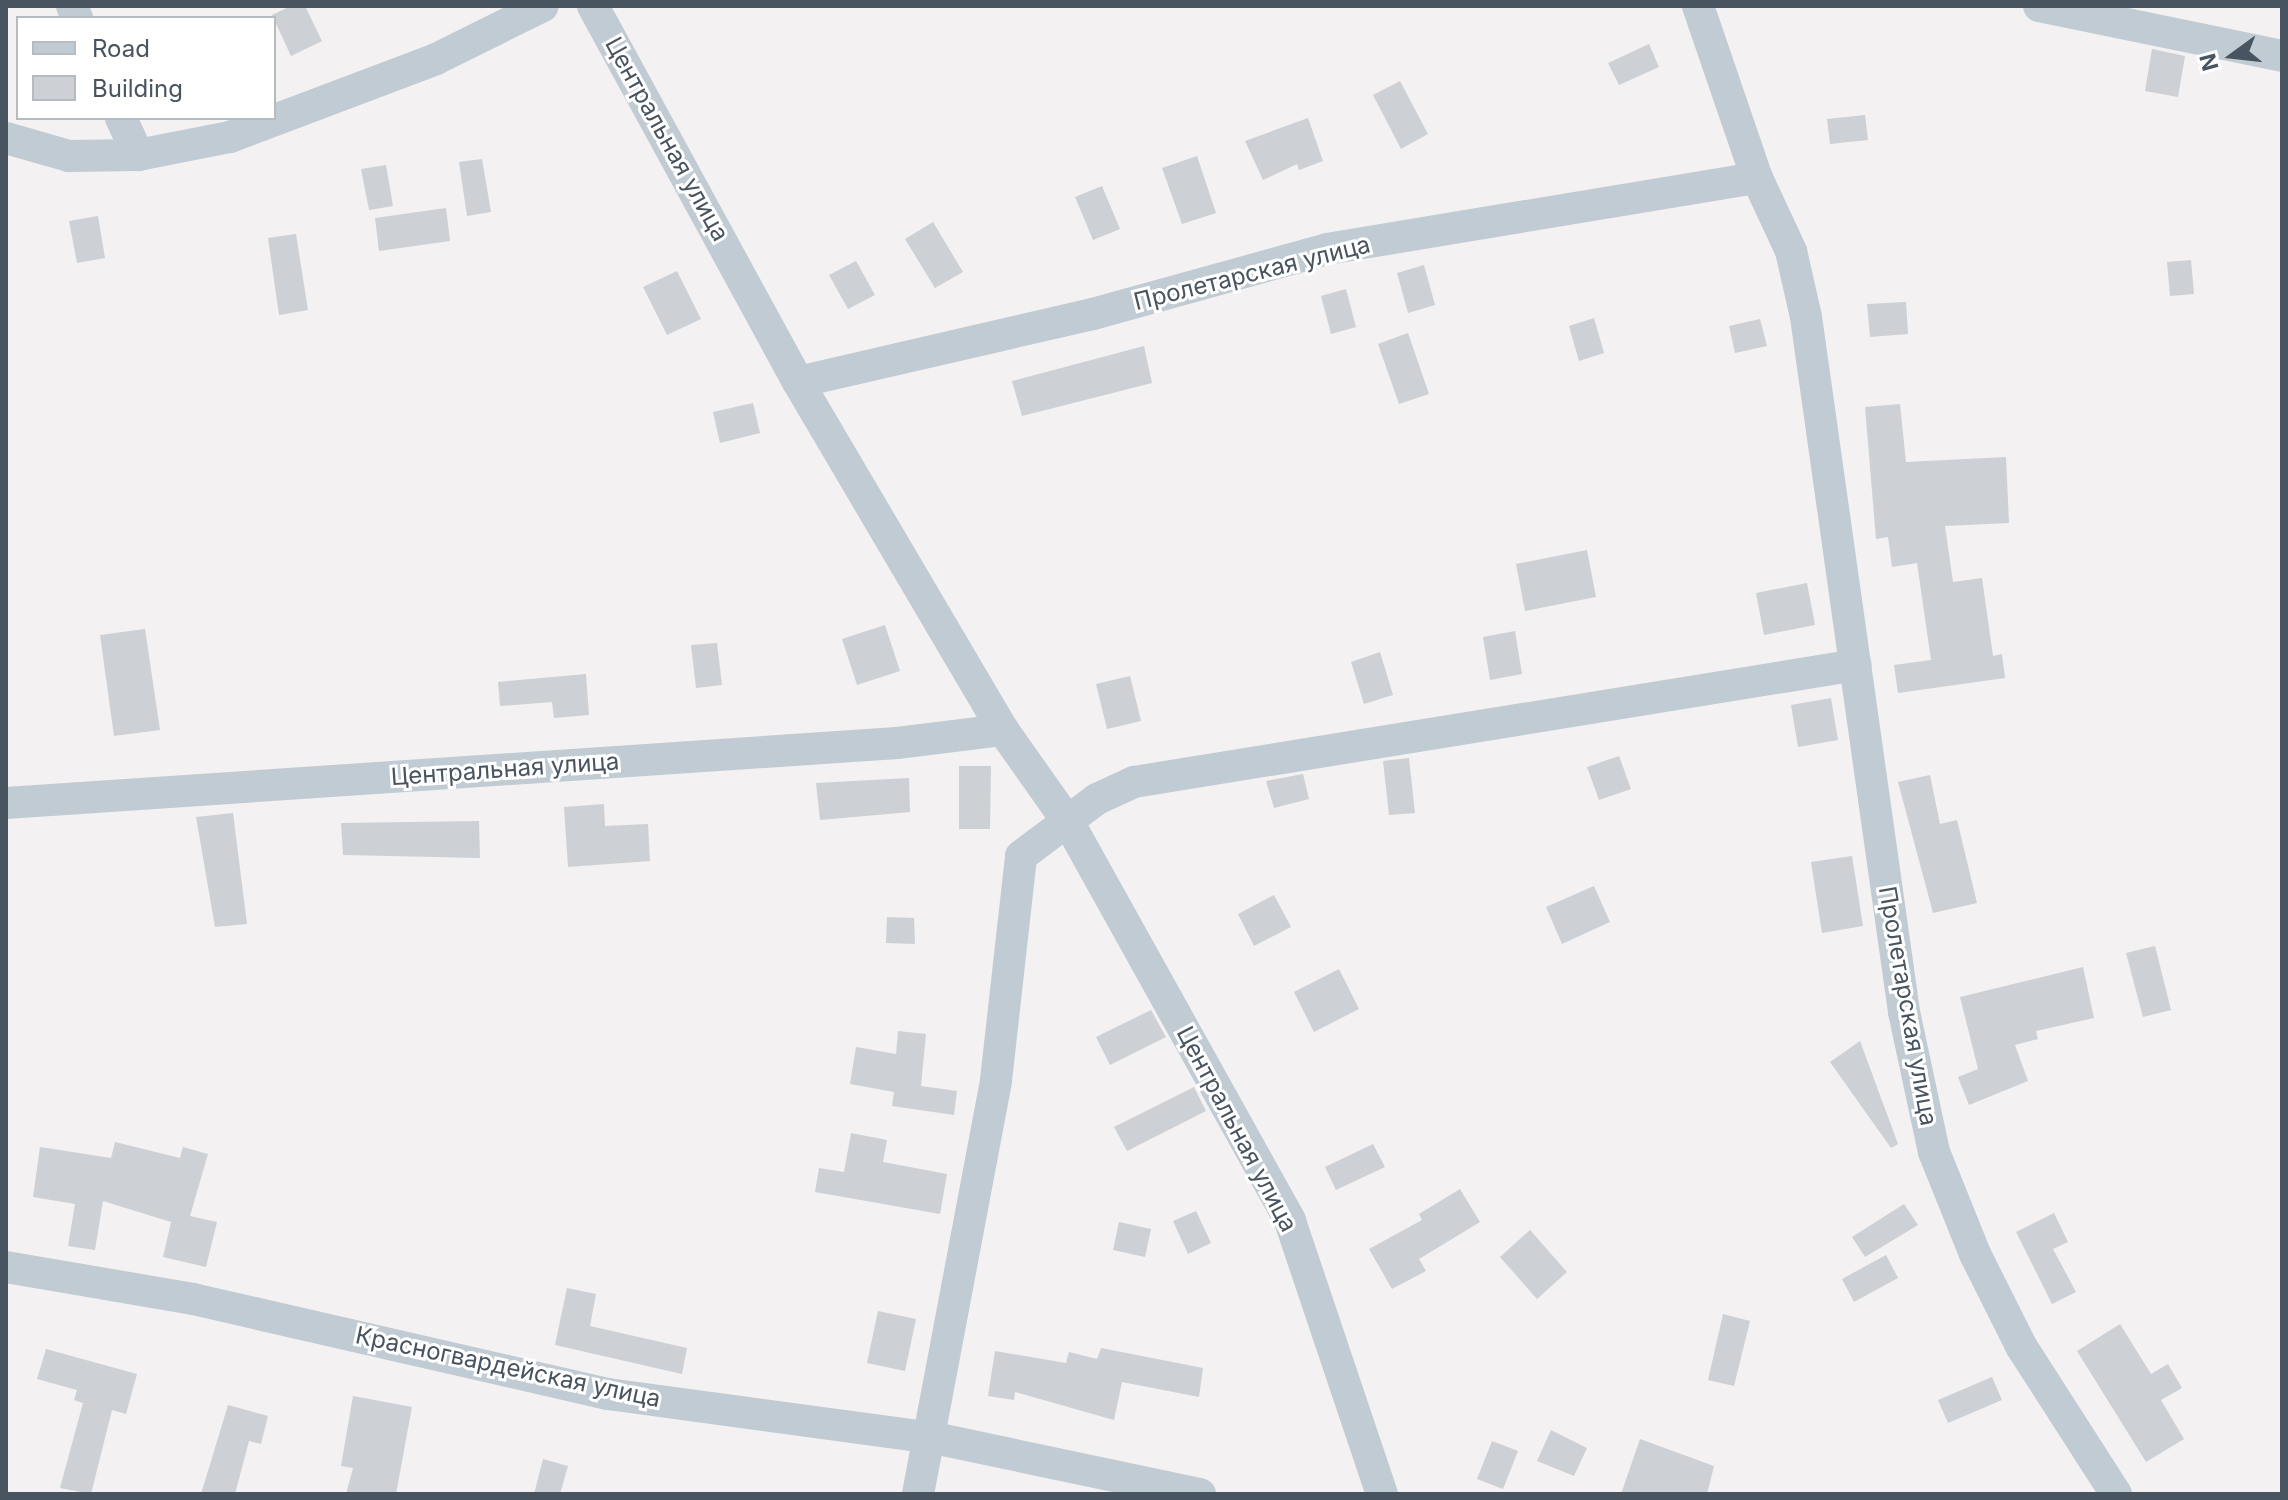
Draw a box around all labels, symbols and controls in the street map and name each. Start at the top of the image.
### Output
legend [16,16,276,120]
north arrow [2192,16,2272,96]
street label: Центральная улица [599,32,735,246]
text: Road [92,34,150,63]
text: N [2194,51,2224,74]
text: Building [92,74,183,103]
street label: Пролетарская улица [1131,230,1373,316]
street label: Центральная улица [390,747,620,791]
street label: Пролетарская улица [1873,884,1943,1128]
street label: Центральная улица [1171,1021,1303,1237]
street label: Красногвардейская улица [353,1321,663,1413]

